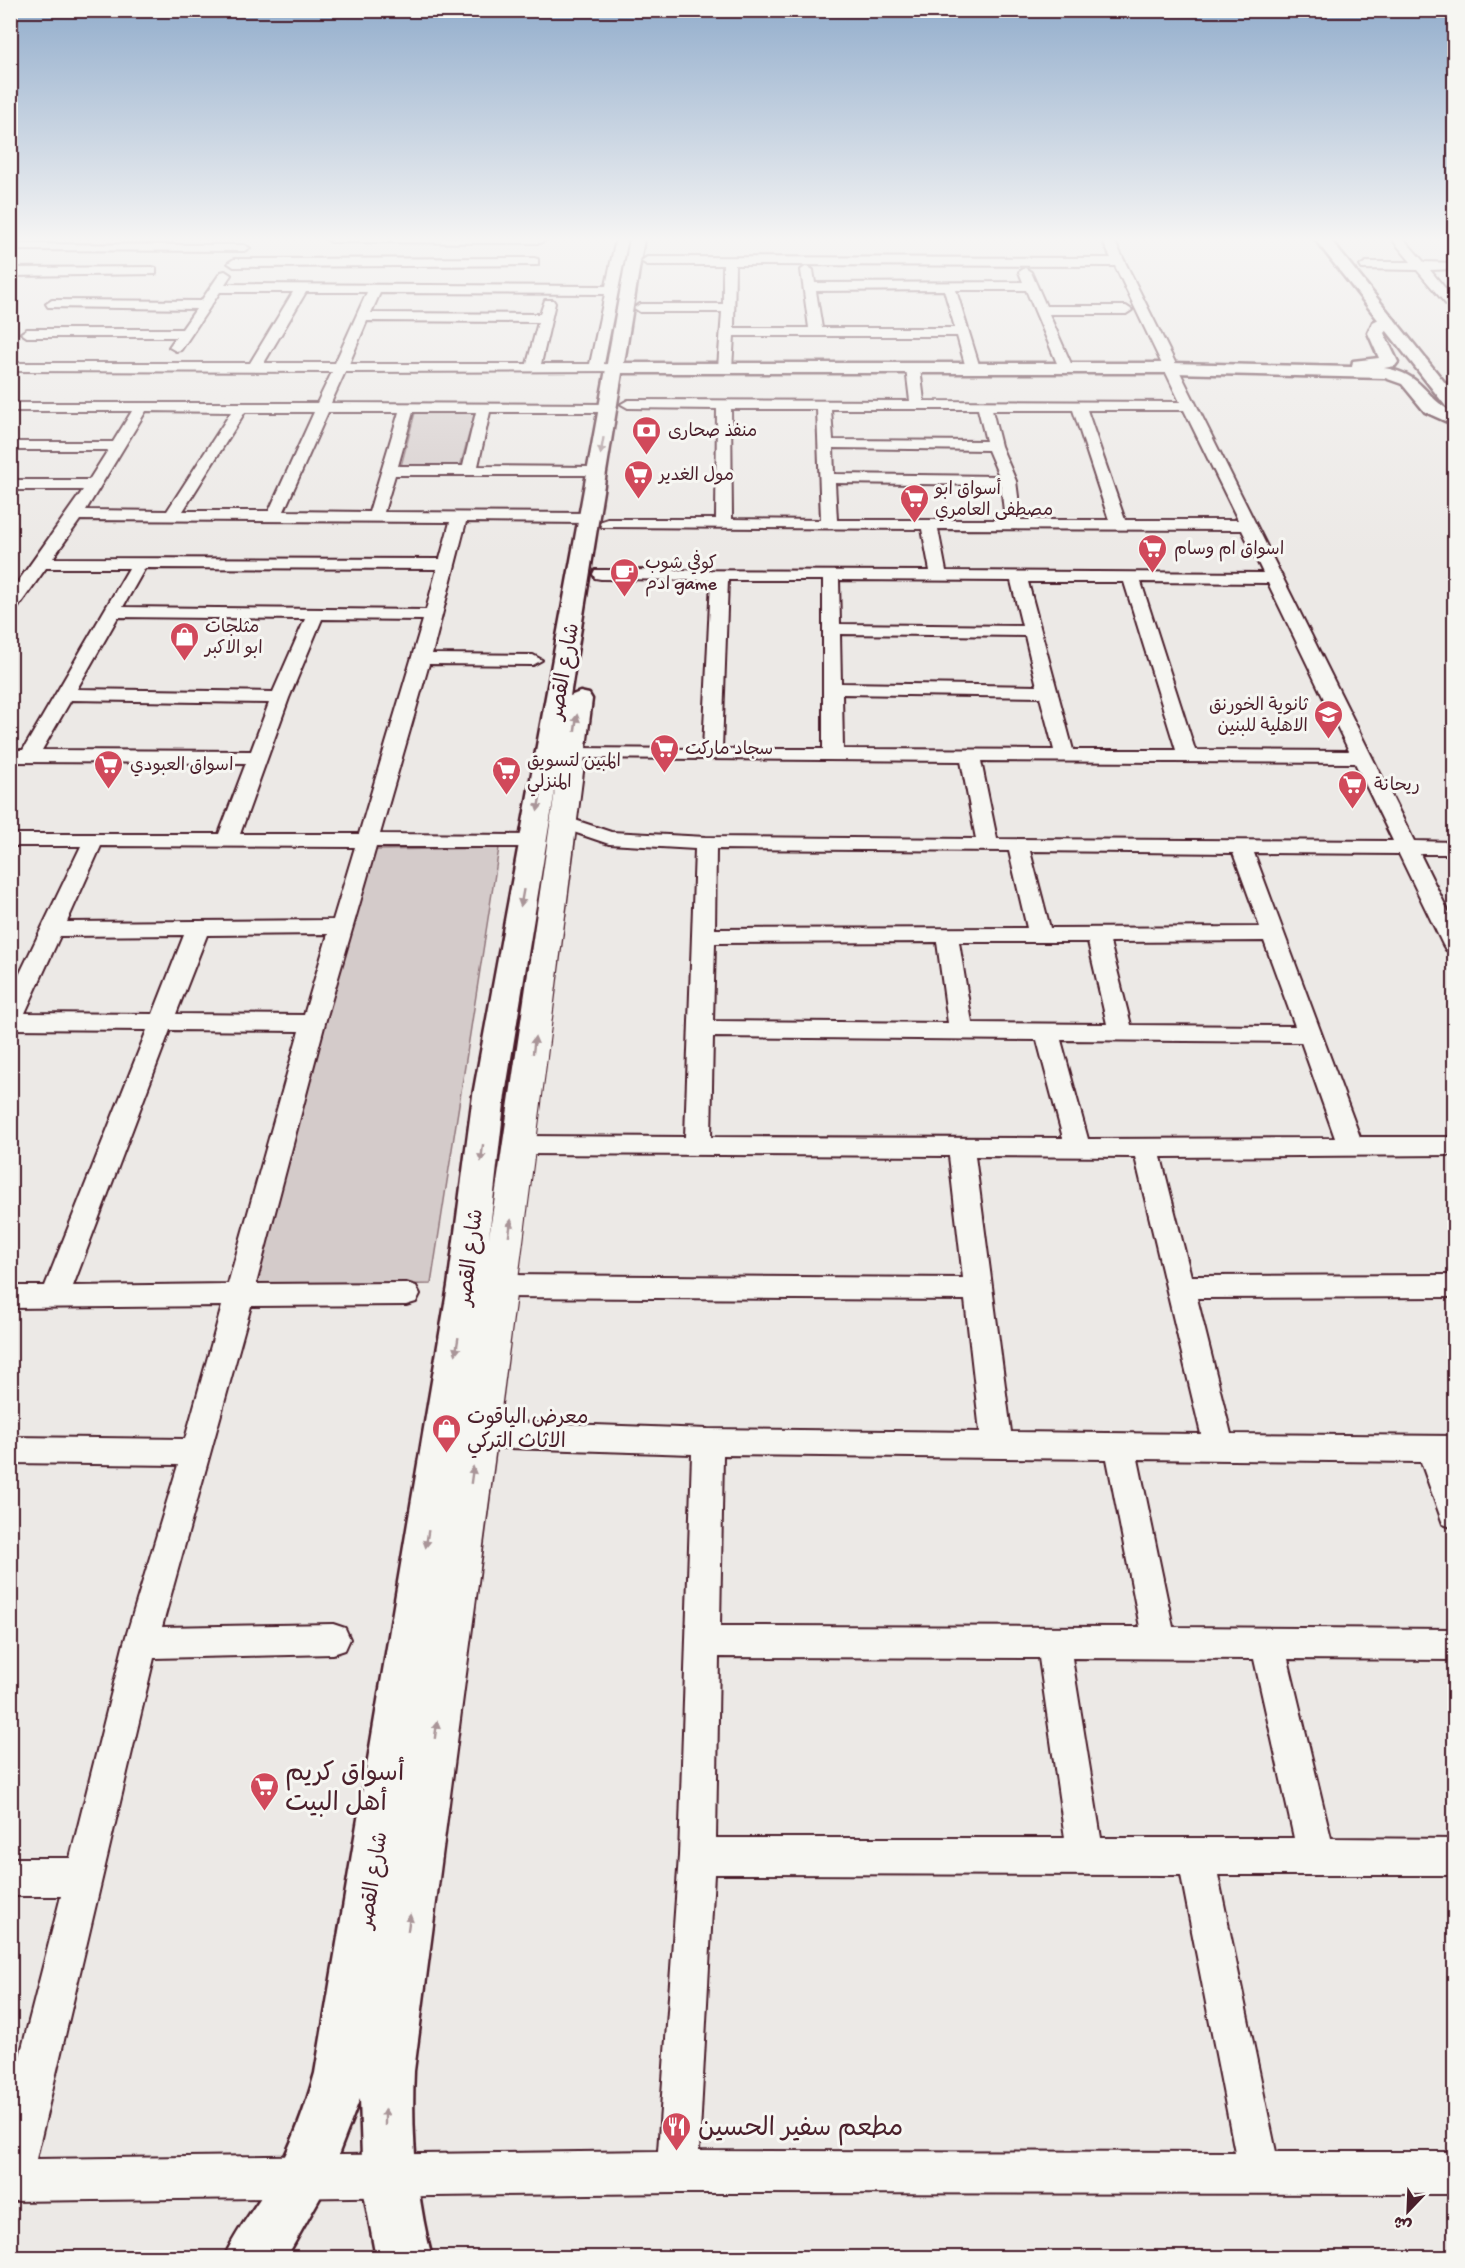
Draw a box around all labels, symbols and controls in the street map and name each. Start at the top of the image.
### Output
bank icon: منفذ صحارى [631,414,663,456]
place label: منفذ صحارى [668,422,757,443]
one-way arrow [597,437,606,456]
supermarket icon: مول الغدير [622,458,654,500]
place label: مول الغدير [657,466,734,487]
place label: أسواق ابو مصطفى العامري [933,478,1053,522]
supermarket icon: أسواق ابو مصطفى العامري [898,482,930,524]
supermarket icon: اسواق ام وسام [1137,532,1169,574]
place label: اسواق ام وسام [1174,540,1284,562]
place label: كوفي شوب ادم game [645,550,717,597]
cafe icon: كوفي شوب ادم game [608,556,640,598]
place label: مثلجات ابو الاكبر [203,618,263,660]
shop icon: مثلجات ابو الاكبر [168,620,200,662]
street label: شارع القصر [545,621,587,724]
place label: ثانوية الخورنق الاهلية للبنين [1209,696,1309,738]
school or university icon: ثانوية الخورنق الاهلية للبنين [1313,698,1345,740]
one-way arrow [572,713,581,732]
supermarket icon: سجاد ماركت [648,732,680,774]
place label: سجاد ماركت [685,740,773,761]
supermarket icon: اسواق العبودي [93,748,125,790]
place label: المبين لتسويق المنزلي [527,752,621,797]
supermarket icon: المبين لتسويق المنزلي [490,754,522,796]
place label: اسواق العبودي [130,756,233,777]
supermarket icon: ريحانة [1337,768,1369,810]
place label: ريحانة [1374,776,1420,797]
one-way arrow [534,794,543,813]
one-way arrow [518,889,527,908]
one-way arrow [529,1036,539,1055]
one-way arrow [477,1144,487,1163]
street label: شارع القصر [454,1208,491,1309]
one-way arrow [505,1219,514,1238]
one-way arrow [452,1337,461,1356]
place label: معرض الياقوت الاثاث التركي [467,1407,589,1459]
shop icon: معرض الياقوت الاثاث التركي [430,1412,462,1454]
one-way arrow [467,1465,476,1484]
one-way arrow [422,1530,431,1549]
one-way arrow [431,1721,440,1740]
place label: أسواق كريم أهل البيت [285,1756,405,1821]
supermarket icon: أسواق كريم أهل البيت [248,1770,280,1812]
street label: شارع القصر [355,1830,395,1933]
one-way arrow [404,1914,413,1933]
one-way arrow [380,2107,390,2126]
restaurant icon: مطعم سفير الحسين [661,2110,693,2152]
place label: مطعم سفير الحسين [698,2115,903,2146]
north arrow [1378,2181,1438,2241]
text: ش [1392,2209,1415,2234]

